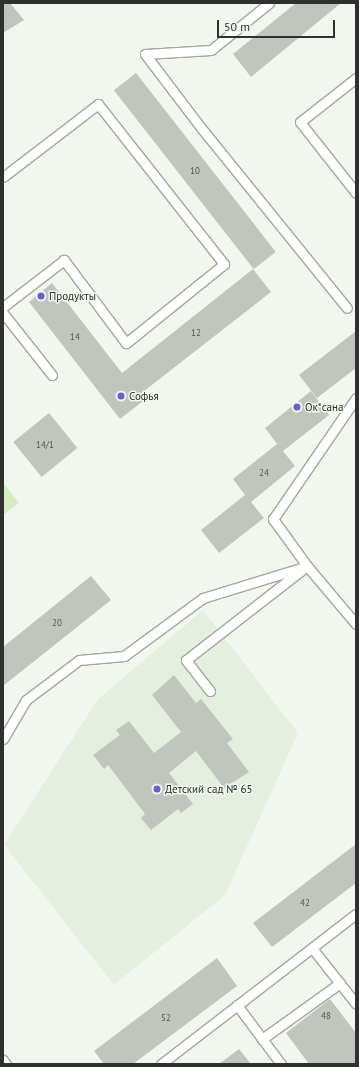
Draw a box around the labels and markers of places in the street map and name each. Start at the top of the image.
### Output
place label: Продукты [49,289,96,303]
marker: Продукты [36,291,46,301]
place label: Софья [129,389,159,403]
marker: Софья [116,391,126,401]
place label: Ок*сана [305,400,343,414]
marker: Ок*сана [292,402,302,412]
place label: Детский сад № 65 [165,782,253,796]
marker: Детский сад № 65 [152,784,162,794]

